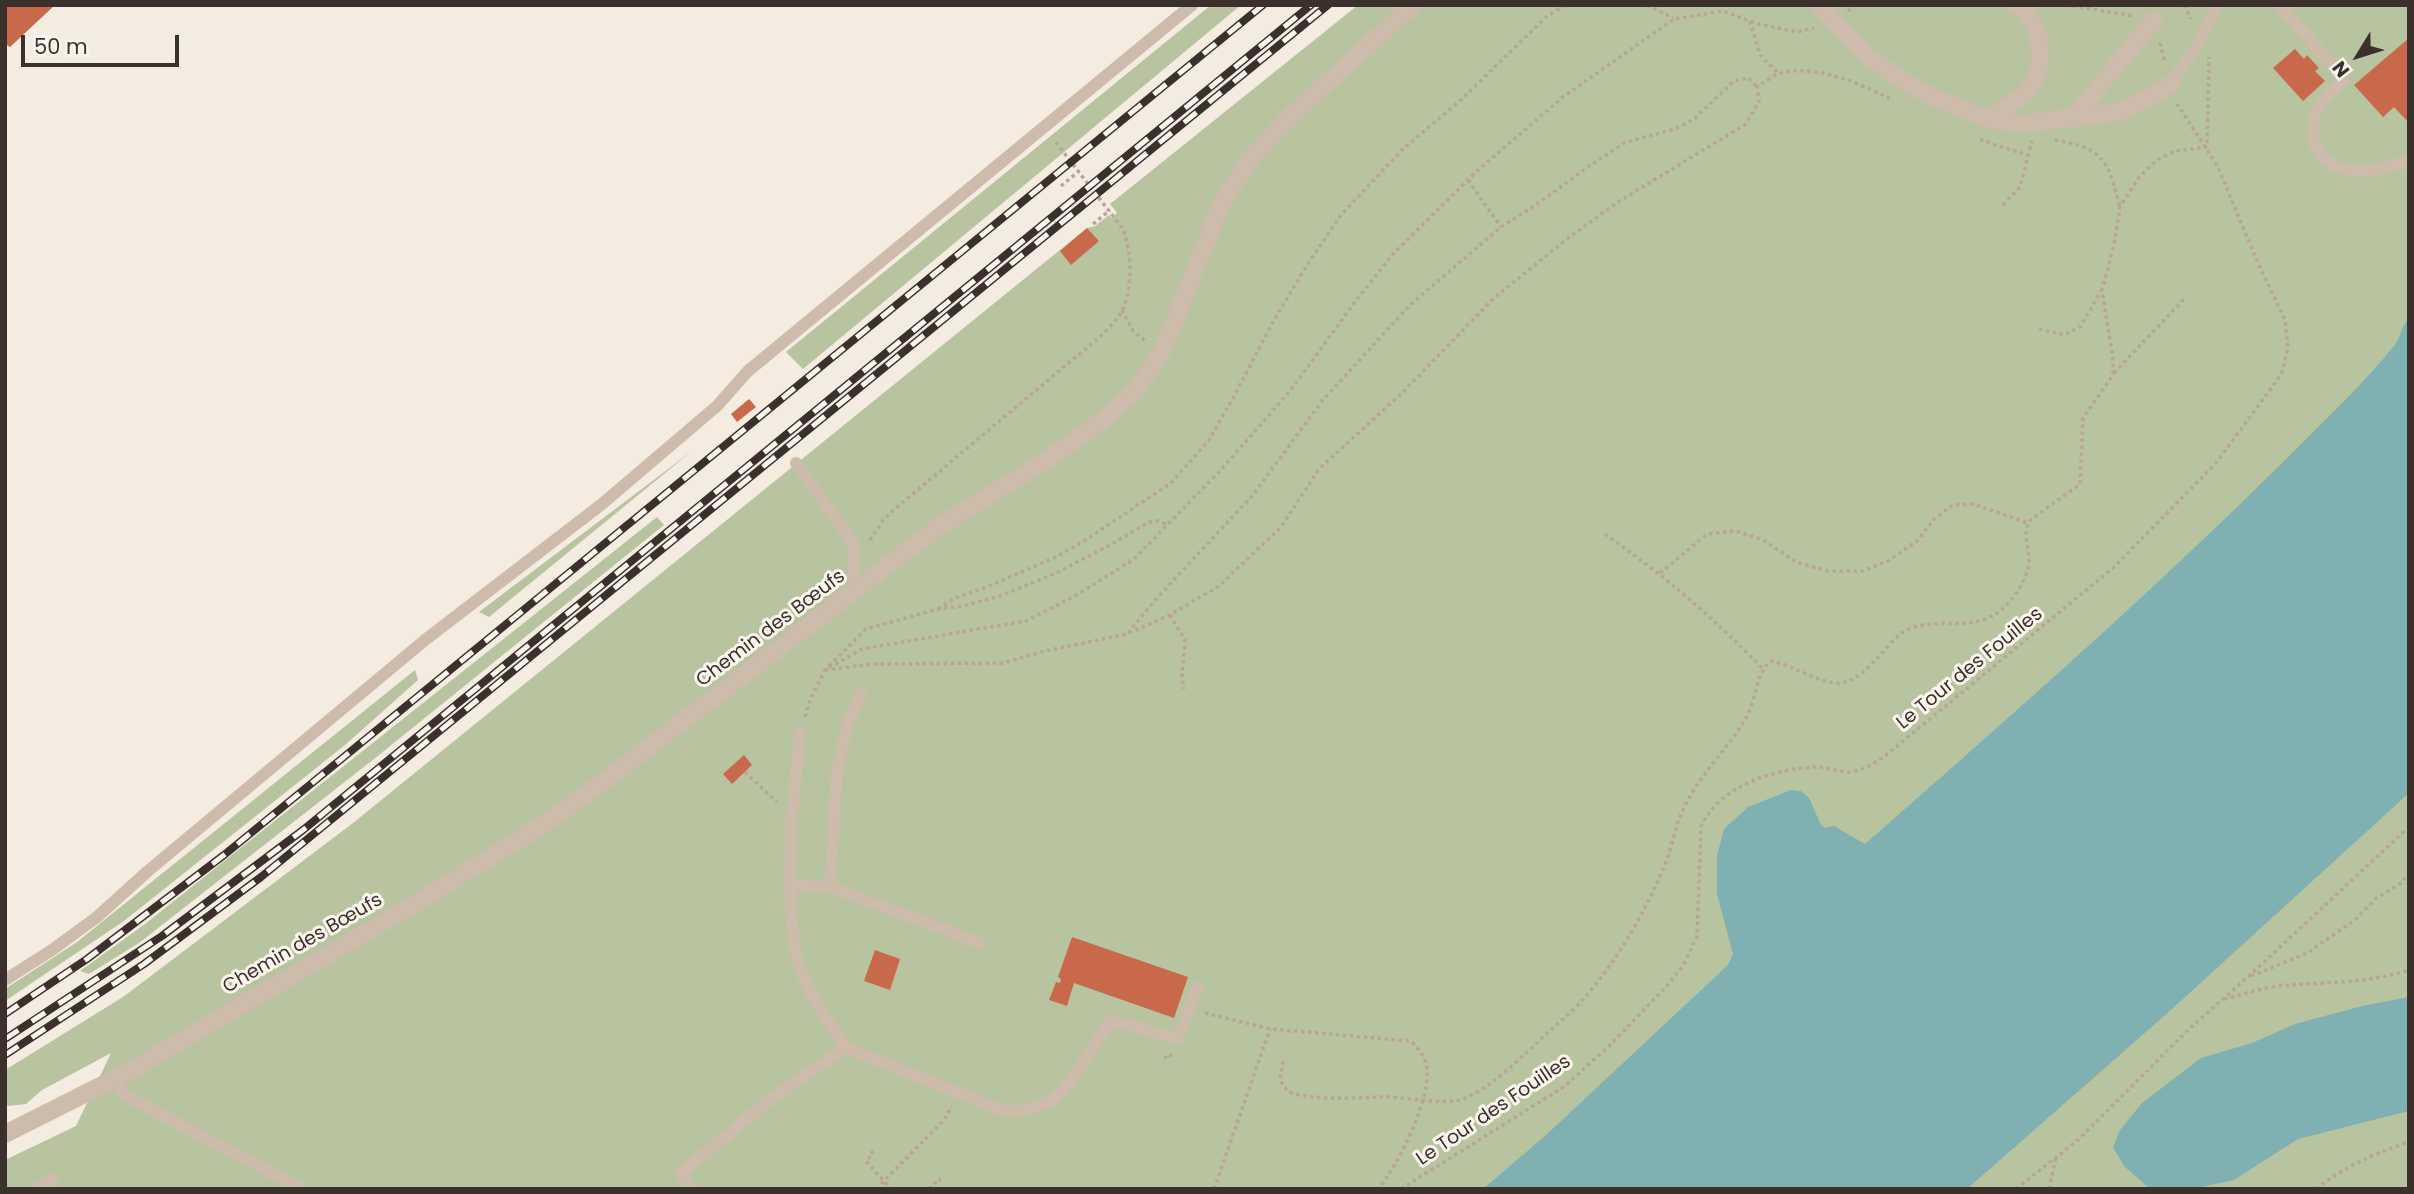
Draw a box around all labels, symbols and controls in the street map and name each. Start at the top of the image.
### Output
scale bar [24,21,182,65]
north arrow [2323,21,2393,91]
text: 50 m [34,32,88,61]
text: N [2326,55,2356,83]
street label: Chemin des Bœufs [692,566,850,692]
street label: Le Tour des Fouilles [1892,603,2048,735]
street label: Chemin des Bœufs [219,889,387,999]
street label: Le Tour des Fouilles [1413,1051,1575,1171]

